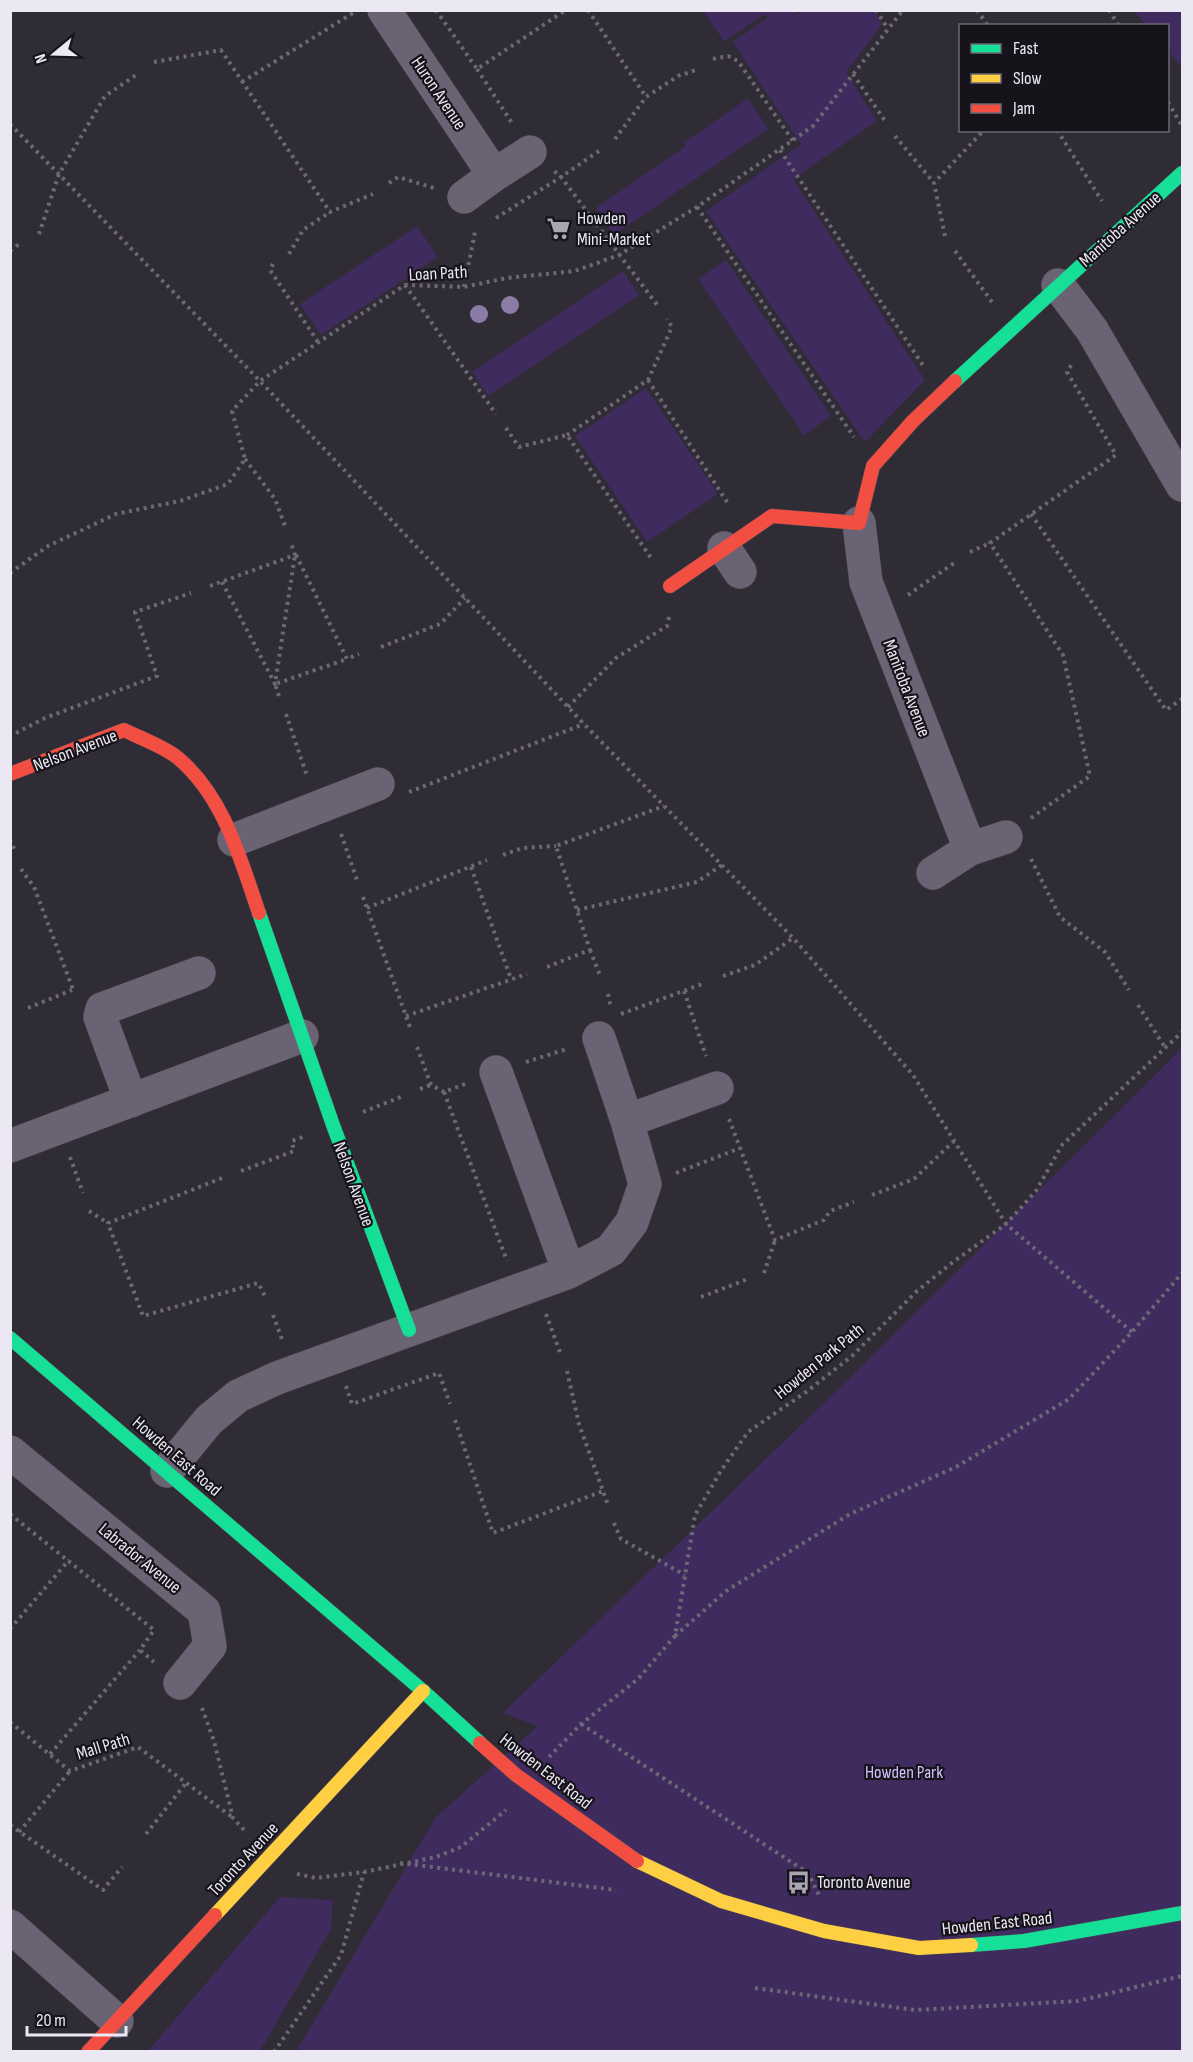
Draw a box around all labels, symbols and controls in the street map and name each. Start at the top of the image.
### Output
north arrow [24,24,84,84]
legend [959,24,1169,132]
text: Fast [1013,38,1039,59]
text: N [31,51,52,66]
street label: Huron Avenue [407,53,471,134]
text: Slow [1013,68,1042,89]
text: Jam [1012,98,1035,119]
street label: Manitoba Avenue [1075,187,1166,272]
place label: Howden Mini-Market [577,208,651,250]
supermarket icon: Howden Mini-Market [546,215,572,241]
street label: Loan Path [408,261,468,286]
street label: Manitoba Avenue [878,636,935,740]
street label: Nelson Avenue [30,725,120,776]
street label: Nelson Avenue [329,1139,378,1229]
street label: Howden Park Path [771,1319,868,1404]
street label: Howden East Road [128,1412,225,1501]
street label: Labrador Avenue [94,1519,185,1598]
street label: Mall Path [74,1728,132,1765]
street label: Howden East Road [496,1729,596,1814]
park label: Howden Park [865,1762,943,1783]
street label: Toronto Avenue [204,1818,283,1901]
bus stop icon: Toronto Avenue [786,1869,812,1895]
place label: Toronto Avenue [817,1872,910,1893]
street label: Howden East Road [941,1907,1053,1940]
scale bar [27,1999,126,2037]
text: 20 m [36,2010,66,2031]

